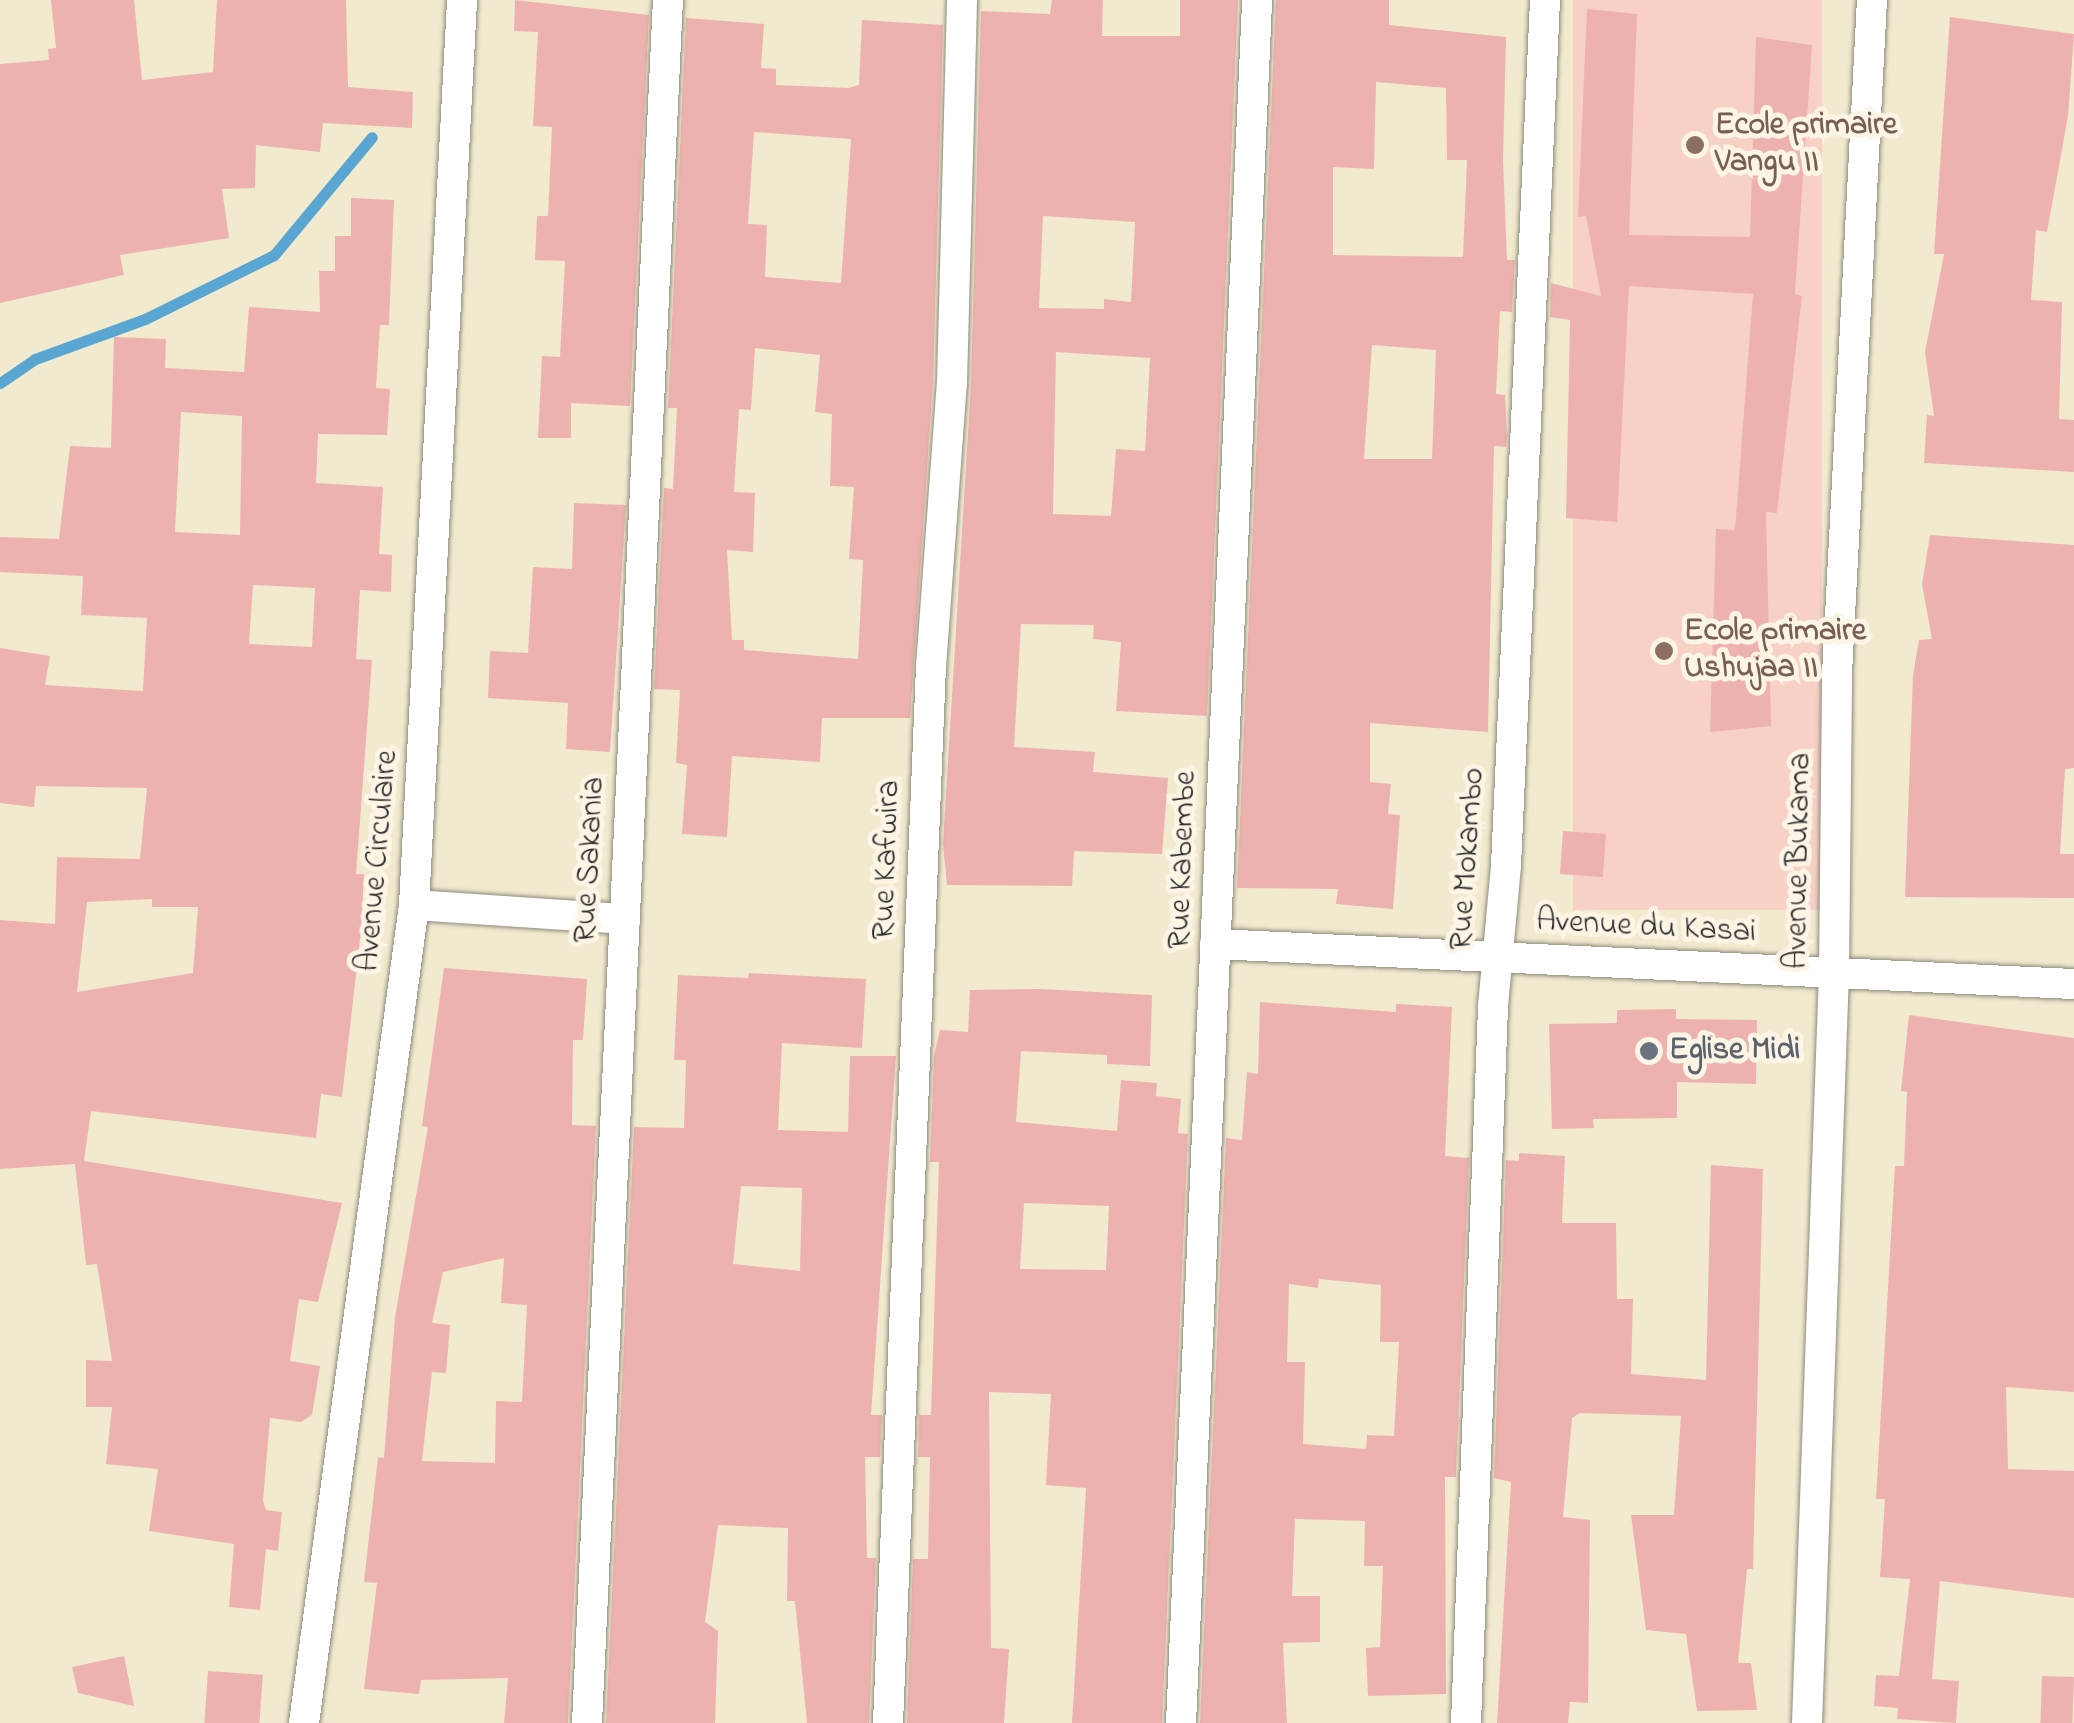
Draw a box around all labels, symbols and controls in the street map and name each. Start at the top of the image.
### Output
place label: Ecole primaire Vangu II [1715,108,1897,183]
marker: Ecole primaire Vangu II [1684,134,1706,156]
place label: Ecole primaire Ushujaa II [1684,614,1866,689]
marker: Ecole primaire Ushujaa II [1653,640,1675,662]
street label: Avenue Circulaire [350,749,408,973]
street label: Avenue Bukama [1779,752,1821,970]
street label: Rue Mokambo [1443,766,1495,952]
street label: Rue Kabembe [1162,770,1206,950]
street label: Rue Sakania [567,776,615,944]
street label: Rue Kafwira [866,779,910,941]
street label: Avenue du Kasai [1535,903,1757,953]
place label: Eglise Midi [1669,1032,1800,1070]
marker: Eglise Midi [1638,1040,1660,1062]

